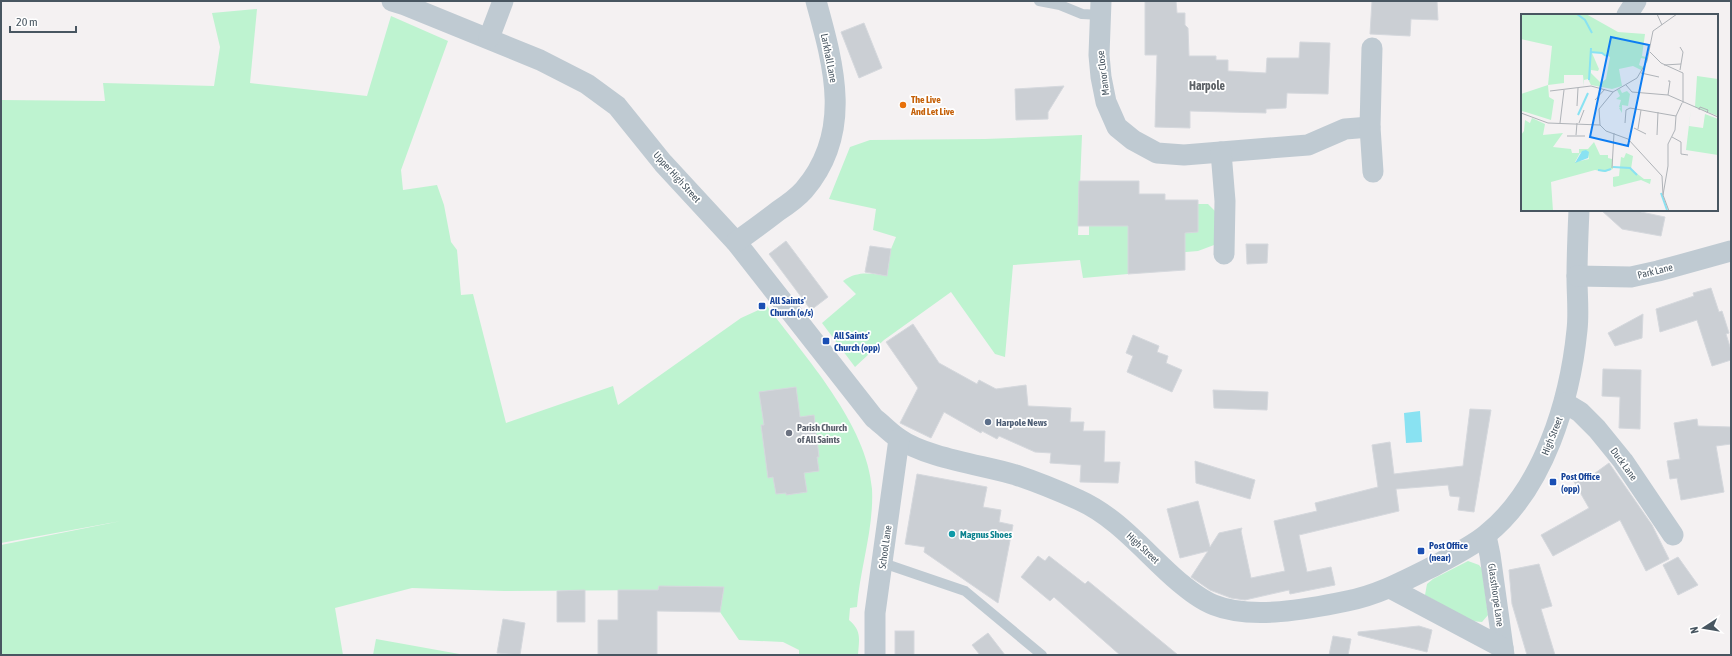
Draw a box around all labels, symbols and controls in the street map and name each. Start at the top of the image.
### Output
scale bar [10,8,76,34]
inset map [1521,14,1718,211]
text: 20 m [16,15,38,29]
street label: Larkhall Lane [819,32,839,84]
street label: Manor Close [1095,50,1111,96]
district label: Harpole [1189,79,1226,93]
place label: The Live And Let Live [910,94,955,117]
marker: The Live And Let Live [898,100,908,110]
street label: Upper High Street [651,149,703,205]
street label: Park Lane [1636,261,1674,281]
place label: All Saints' Church (o/s) [769,295,813,318]
marker: All Saints' Church (o/s) [757,301,767,311]
place label: All Saints' Church (opp) [833,330,880,353]
marker: All Saints' Church (opp) [821,336,831,346]
street label: High Street [1539,415,1565,457]
marker: Harpole News [983,417,993,427]
place label: Harpole News [996,417,1048,428]
place label: Parish Church of All Saints [797,422,847,445]
marker: Parish Church of All Saints [784,428,794,438]
street label: Duck Lane [1608,445,1640,483]
place label: Post Office (opp) [1561,471,1601,494]
marker: Post Office (opp) [1548,477,1558,487]
street label: School Lane [876,524,894,570]
marker: Magnus Shoes [947,529,957,539]
place label: Magnus Shoes [960,529,1013,540]
street label: High Street [1124,530,1162,566]
place label: Post Office (near) [1429,540,1469,563]
marker: Post Office (near) [1416,546,1426,556]
street label: Glassthorpe Lane [1486,563,1506,628]
north arrow [1684,608,1724,648]
text: N [1688,626,1701,635]

